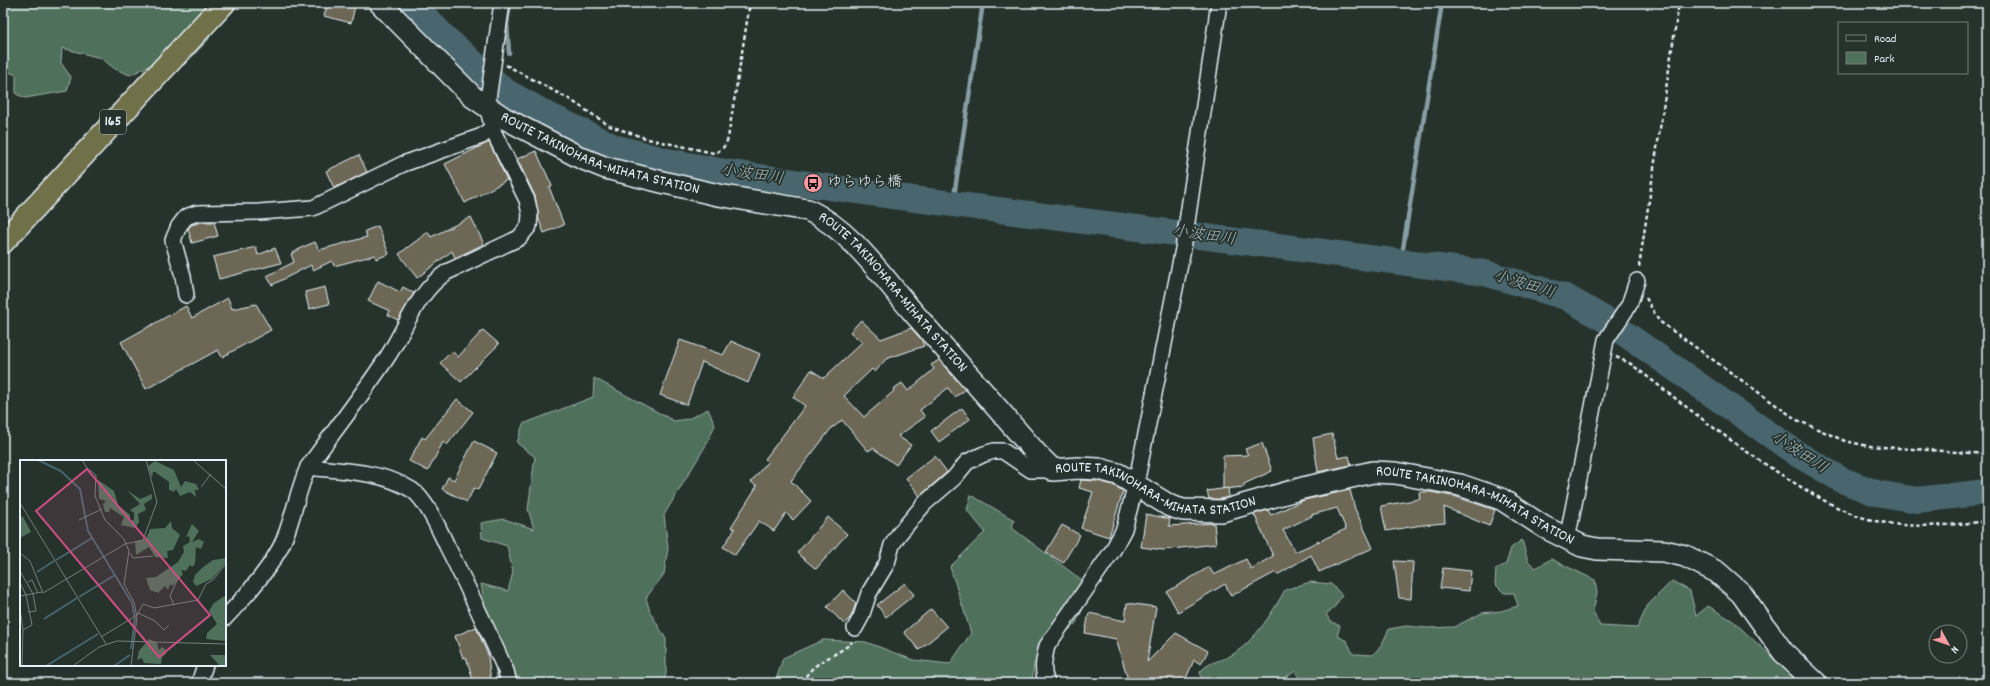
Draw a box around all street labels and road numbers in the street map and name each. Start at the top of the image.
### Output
street label: ROUTE TAKINOHARA-MIHATA STATION [496,107,702,201]
road number: 165 [100,110,126,134]
street label: ROUTE TAKINOHARA-MIHATA STATION [814,207,972,378]
street label: ROUTE TAKINOHARA-MIHATA STATION [1054,457,1259,522]
street label: ROUTE TAKINOHARA-MIHATA STATION [1375,461,1578,551]

